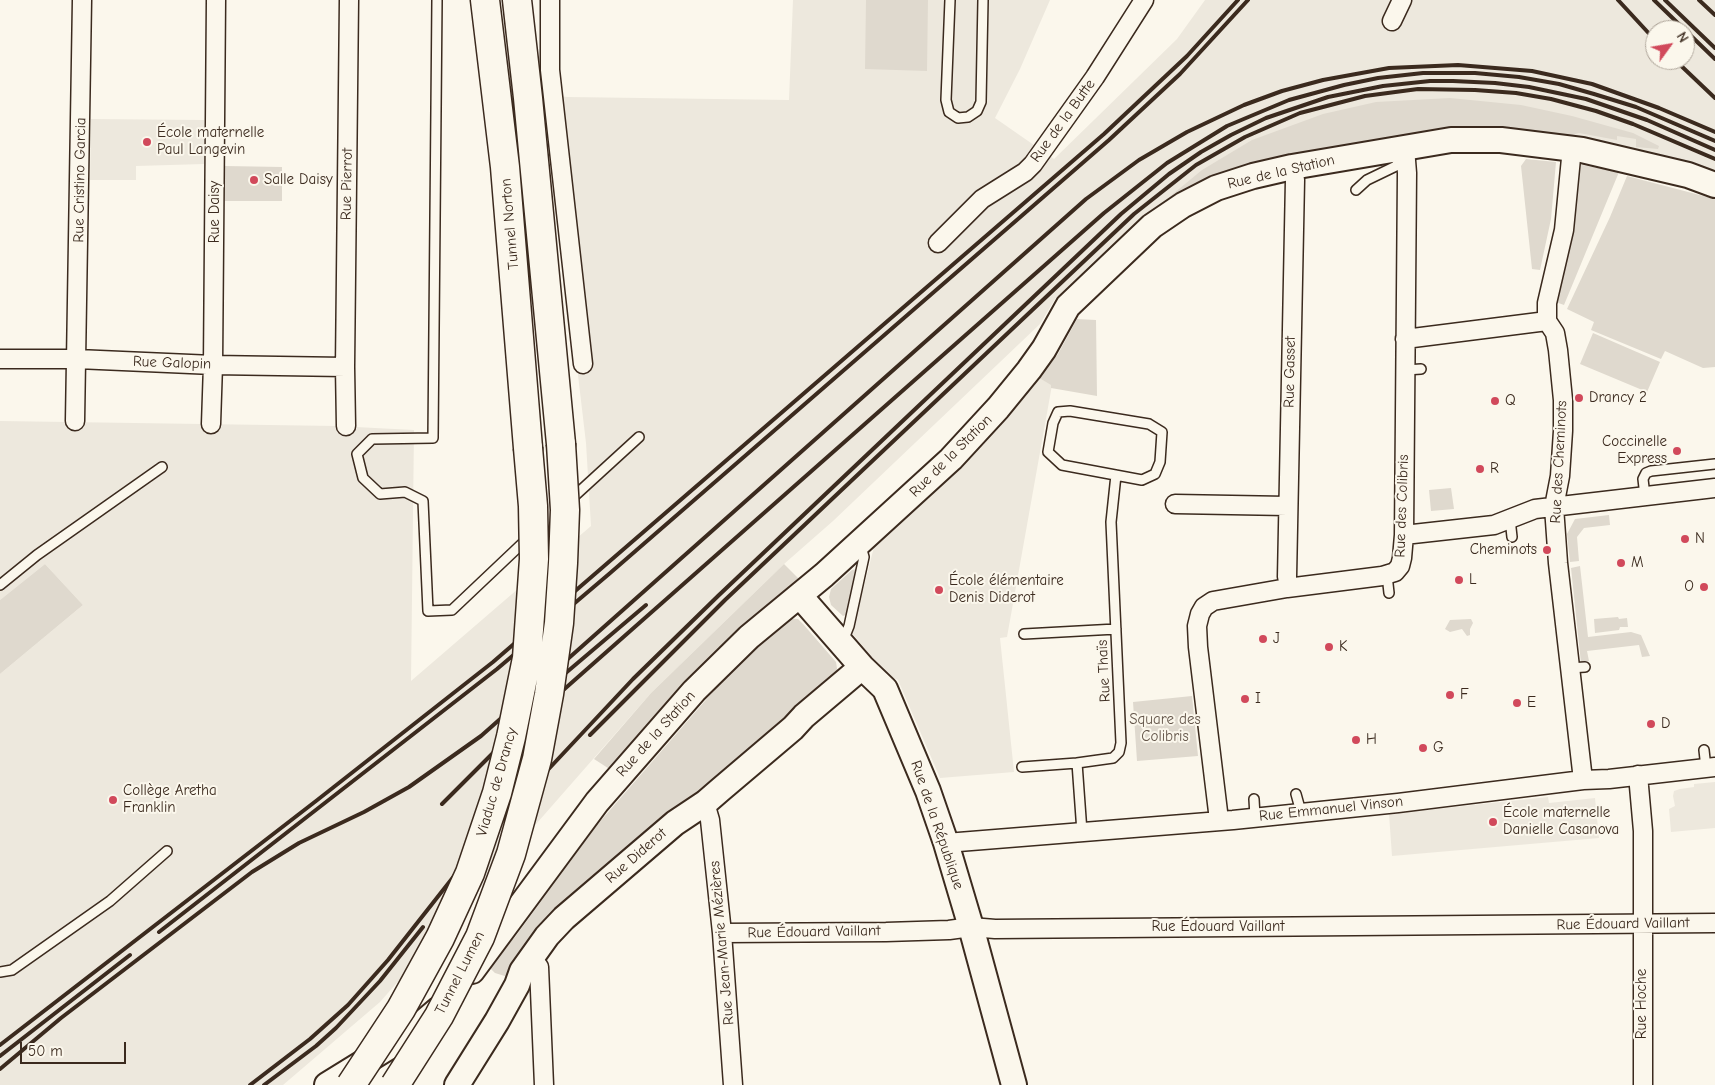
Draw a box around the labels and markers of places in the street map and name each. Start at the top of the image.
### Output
place label: École maternelle Paul Langevin [157,124,264,159]
marker: École maternelle Paul Langevin [141,136,153,148]
place label: Salle Daisy [264,171,333,189]
marker: Salle Daisy [248,174,260,186]
place label: Drancy 2 [1589,389,1647,407]
place label: Q [1505,392,1516,410]
marker: Drancy 2 [1573,392,1585,404]
marker: Q [1489,395,1501,407]
place label: Coccinelle Express [1602,433,1667,468]
marker: Coccinelle Express [1671,445,1683,457]
place label: R [1490,460,1499,478]
marker: R [1474,463,1486,475]
place label: N [1695,530,1705,548]
marker: N [1679,533,1691,545]
place label: Cheminots [1470,541,1537,559]
marker: Cheminots [1541,544,1553,556]
place label: M [1631,554,1644,572]
marker: M [1615,557,1627,569]
place label: L [1469,571,1476,589]
place label: École élémentaire Denis Diderot [949,572,1064,607]
marker: L [1453,574,1465,586]
place label: O [1684,578,1694,596]
marker: O [1698,581,1710,593]
marker: École élémentaire Denis Diderot [933,584,945,596]
place label: J [1273,630,1280,648]
marker: J [1257,633,1269,645]
place label: K [1339,638,1347,656]
marker: K [1323,641,1335,653]
place label: F [1460,686,1469,704]
marker: F [1444,689,1456,701]
place label: I [1255,690,1261,708]
marker: I [1239,693,1251,705]
place label: E [1527,694,1536,712]
marker: E [1511,697,1523,709]
place label: D [1661,715,1670,733]
marker: D [1645,718,1657,730]
place label: H [1366,731,1377,749]
marker: H [1350,734,1362,746]
place label: G [1433,739,1444,757]
marker: G [1417,742,1429,754]
place label: Collège Aretha Franklin [123,782,217,817]
marker: Collège Aretha Franklin [107,794,119,806]
place label: École maternelle Danielle Casanova [1503,804,1619,839]
marker: École maternelle Danielle Casanova [1487,816,1499,828]

